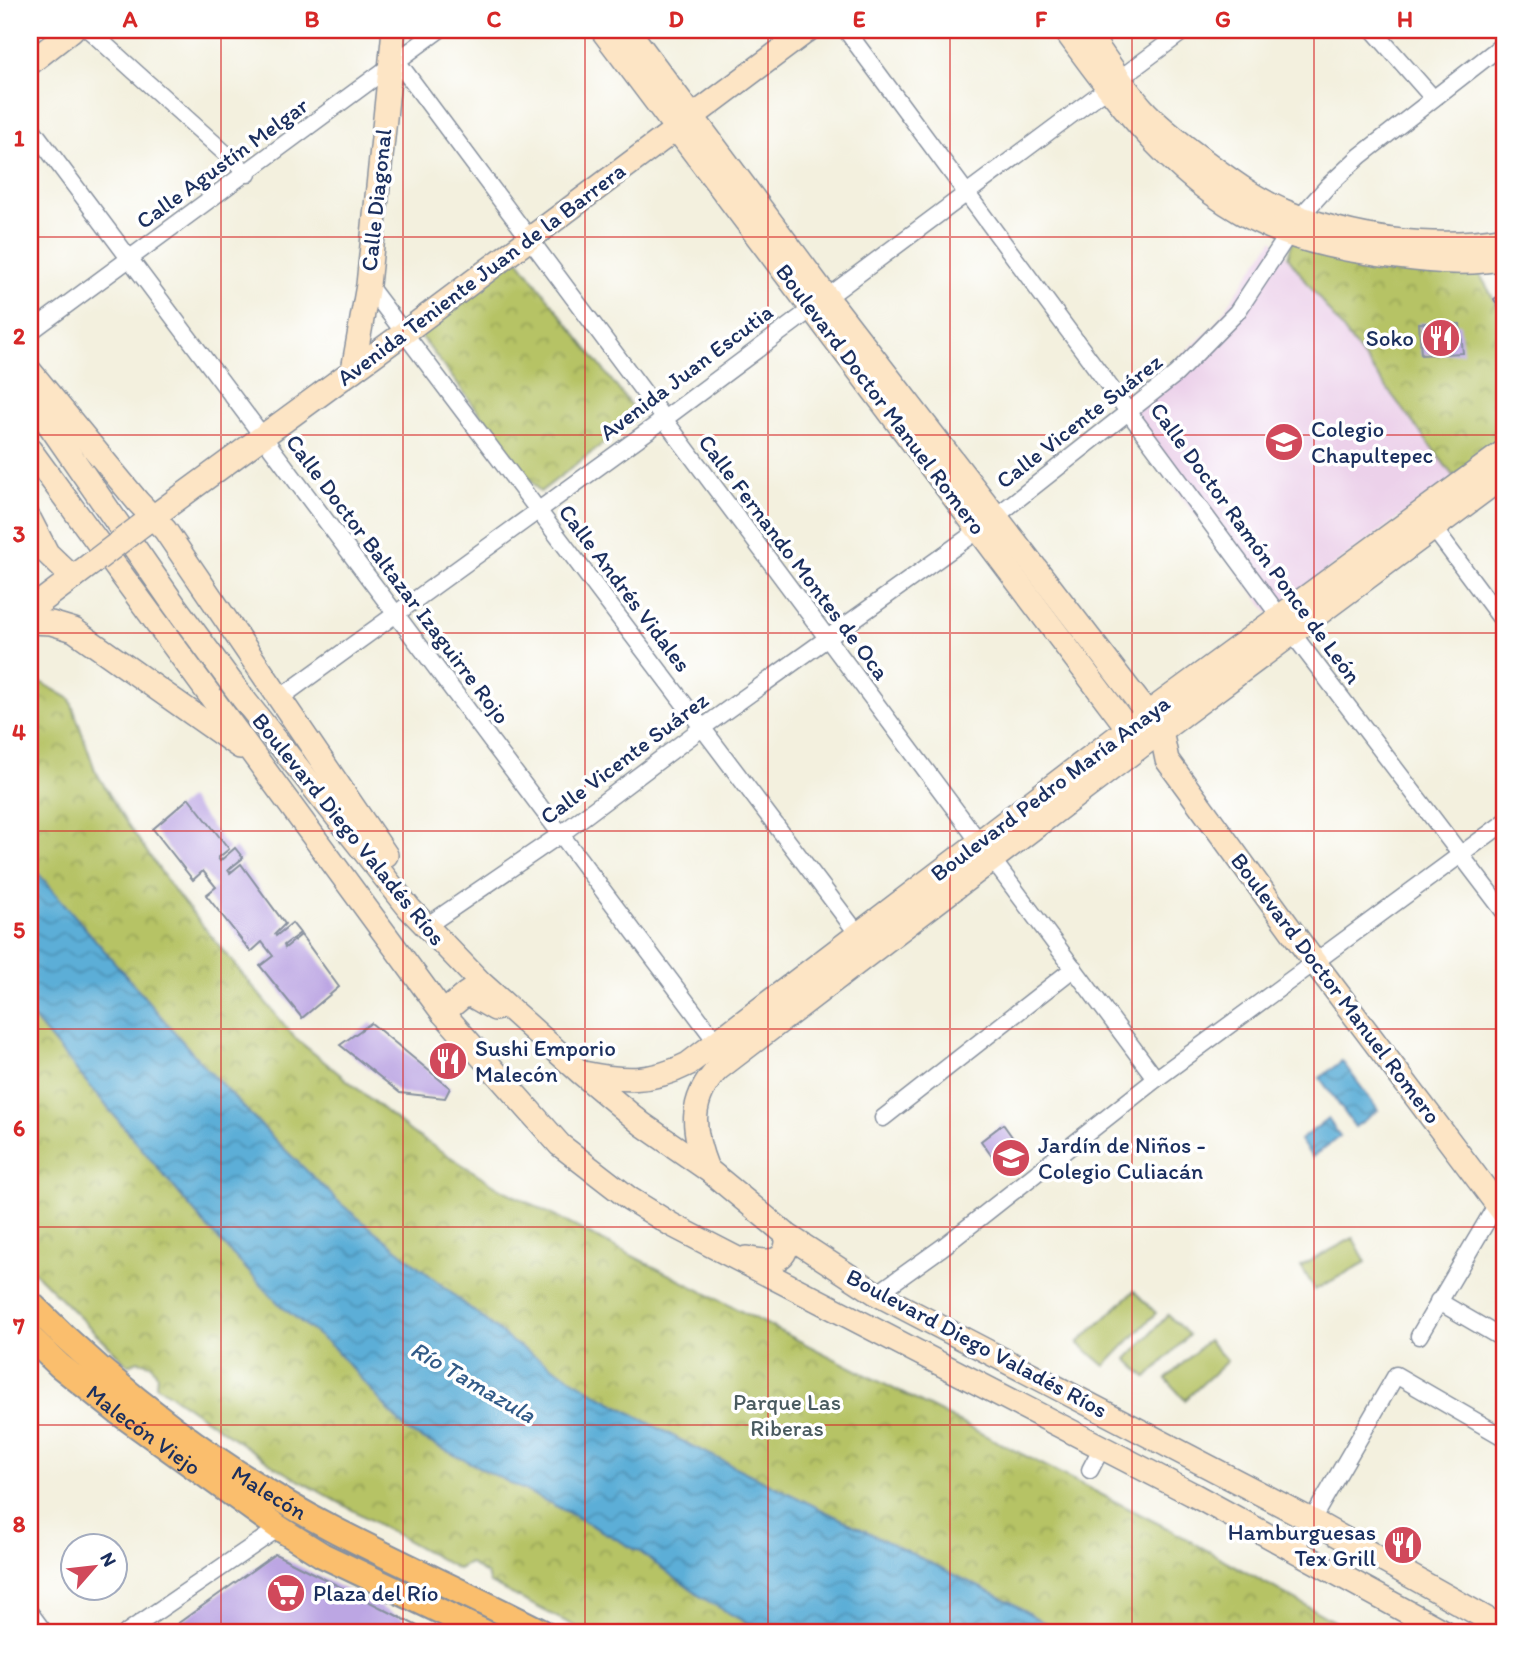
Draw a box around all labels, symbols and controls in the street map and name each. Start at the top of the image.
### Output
text: A [122,5,138,33]
text: B [305,5,320,33]
text: C [487,5,502,33]
text: D [668,5,684,33]
text: E [853,5,866,33]
text: F [1035,5,1048,33]
text: G [1215,5,1231,33]
text: H [1397,5,1413,33]
street label: Calle Agustín Melgar [131,91,313,235]
text: 1 [14,124,25,152]
street label: Calle Diagonal [355,127,397,273]
street label: Avenida Teniente Juan de la Barrera [331,156,631,392]
street label: Boulevard Doctor Manuel Romero [770,258,992,540]
street label: Avenida Juan Escutia [594,298,778,446]
restaurant icon: Soko [1420,317,1462,359]
text: 2 [13,322,26,350]
place label: Soko [1366,324,1414,352]
street label: Calle Vicente Suárez [990,347,1168,495]
street label: Calle Doctor Ramón Ponce de León [1144,397,1368,689]
place label: Colegio Chapultepec [1311,415,1434,469]
school or university icon: Colegio Chapultepec [1263,421,1305,463]
street label: Calle Doctor Baltazar Izaguirre Rojo [280,429,516,729]
street label: Calle Fernando Montes de Oca [692,429,896,685]
street label: Calle Andrés Vidales [553,499,697,677]
text: 3 [13,520,26,548]
street label: Calle Vicente Suárez [534,686,714,830]
street label: Boulevard Pedro María Anaya [925,689,1175,887]
street label: Boulevard Diego Valadés Ríos [246,707,452,951]
text: 4 [12,718,26,746]
street label: Boulevard Doctor Manuel Romero [1225,847,1447,1129]
text: 5 [13,916,25,944]
place label: Sushi Emporio Malecón [475,1034,616,1088]
restaurant icon: Sushi Emporio Malecón [427,1040,469,1082]
text: 6 [13,1114,25,1142]
place label: Jardín de Niños - Colegio Culiacán [1038,1131,1206,1185]
school or university icon: Jardín de Niños - Colegio Culiacán [990,1137,1032,1179]
street label: Boulevard Diego Valadés Ríos [842,1262,1112,1424]
text: 7 [12,1312,25,1340]
water label: Río Tamazula [406,1334,542,1429]
street label: Malecón Viejo [81,1378,207,1481]
park label: Parque Las Riberas [733,1388,841,1442]
street label: Malecón [227,1459,312,1526]
text: 8 [13,1510,26,1538]
place label: Hamburguesas Tex Grill [1228,1518,1376,1572]
restaurant icon: Hamburguesas Tex Grill [1382,1524,1424,1566]
north arrow [60,1532,130,1602]
text: N [95,1548,122,1570]
supermarket icon: Plaza del Río [265,1572,307,1614]
place label: Plaza del Río [313,1579,438,1607]

